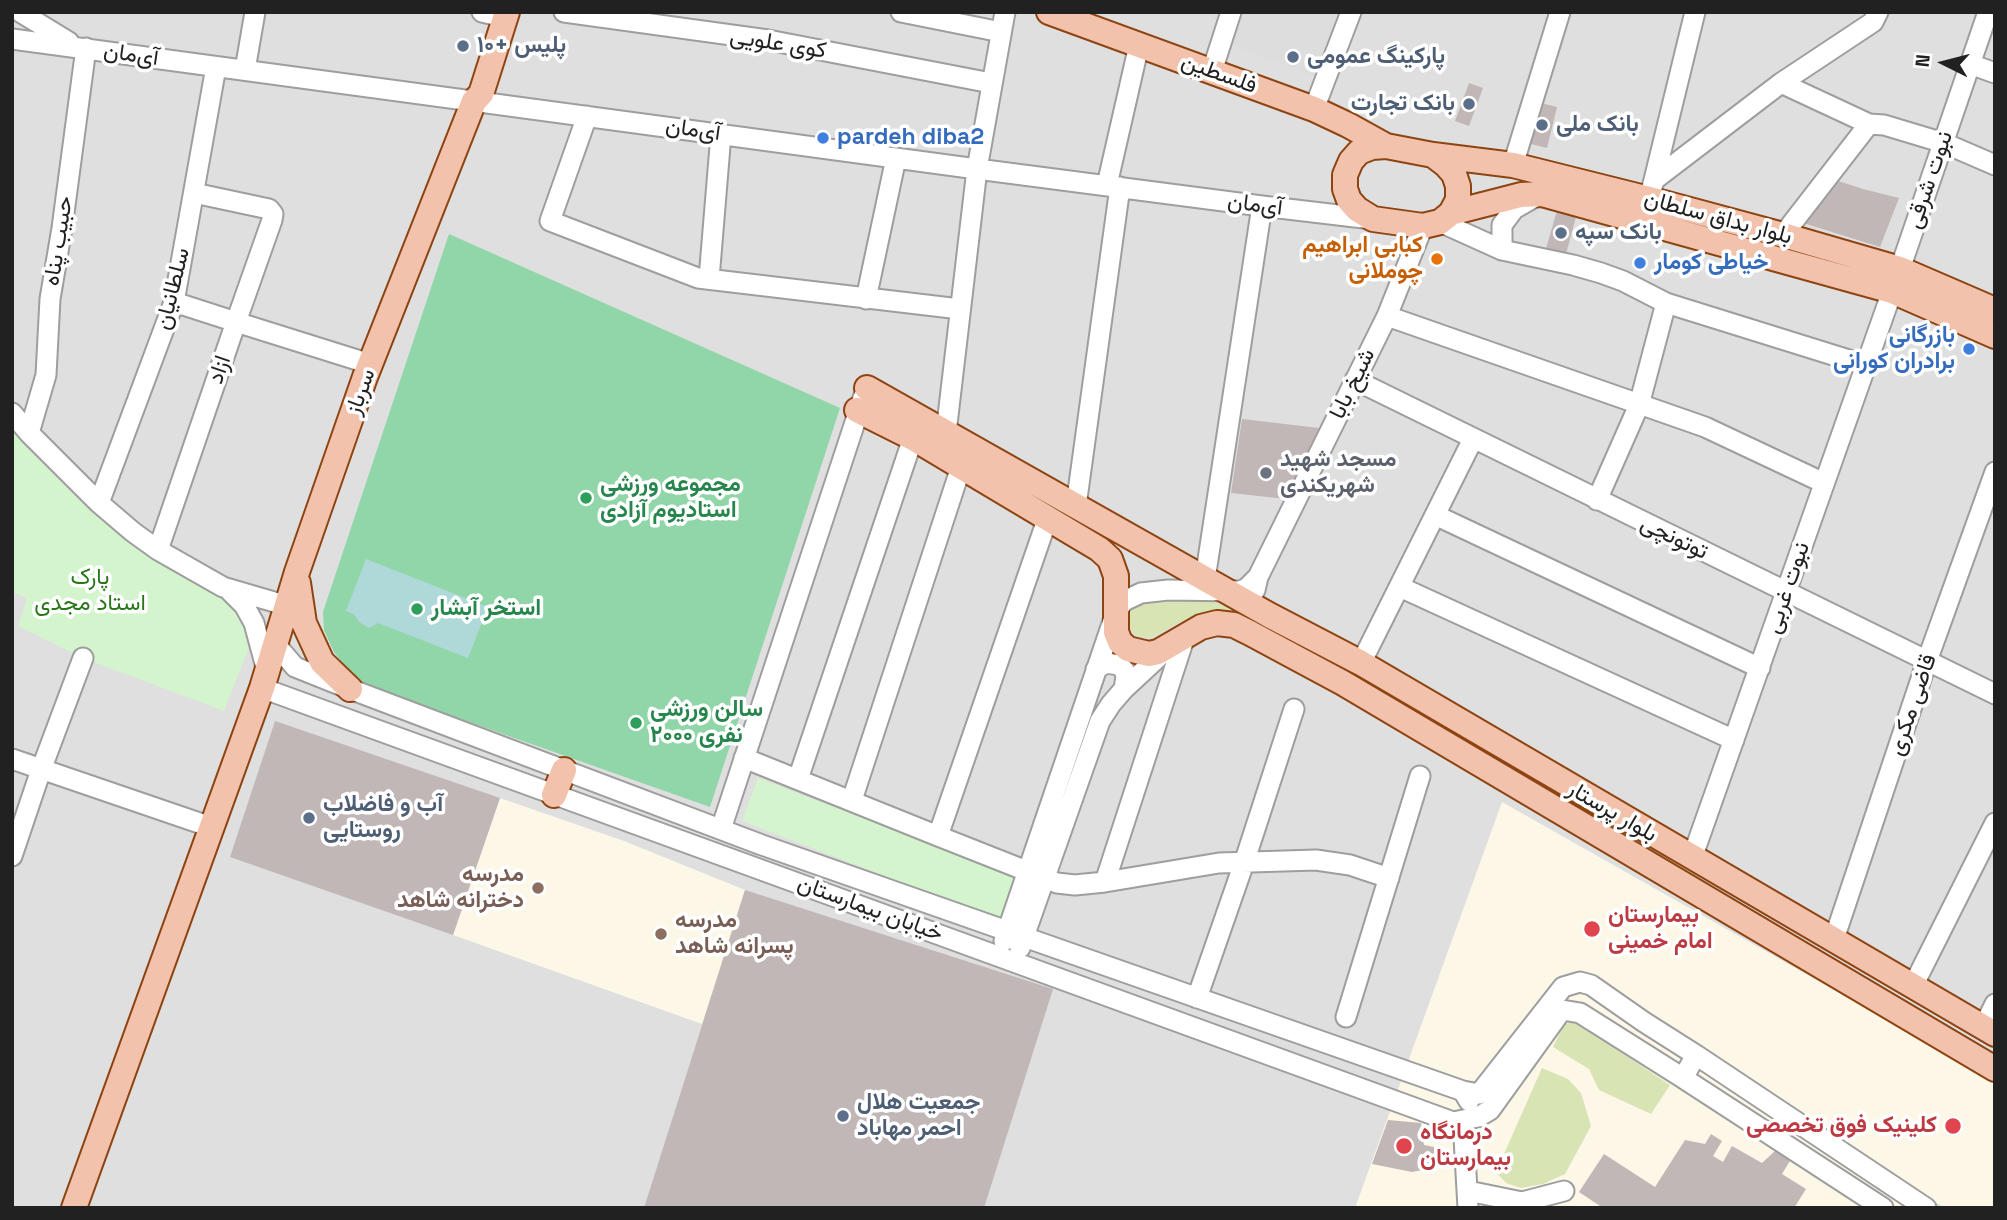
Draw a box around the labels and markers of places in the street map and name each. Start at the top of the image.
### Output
place label: پلیس +۱۰ [477,32,566,60]
marker: پلیس +۱۰ [455,38,471,54]
place label: پارکینگ عمومی [1307,43,1445,71]
marker: پارکینگ عمومی [1285,49,1301,65]
place label: بانک تجارت [1351,90,1455,118]
marker: بانک تجارت [1461,96,1477,112]
place label: بانک ملی [1556,111,1639,139]
marker: بانک ملی [1534,117,1550,133]
place label: pardeh diba2 [837,124,984,152]
marker: pardeh diba2 [815,130,831,146]
place label: بانک سپه [1575,219,1662,247]
marker: بانک سپه [1553,225,1569,241]
place label: کبابی ابراهیم چوملانی [1302,232,1423,286]
place label: خیاطی کومار [1654,249,1768,277]
marker: کبابی ابراهیم چوملانی [1429,251,1445,267]
marker: خیاطی کومار [1632,255,1648,271]
place label: بازرگانی برادران کورانی [1833,322,1955,376]
marker: بازرگانی برادران کورانی [1961,341,1977,357]
place label: مسجد شهید شهریکندی [1280,446,1397,500]
marker: مسجد شهید شهریکندی [1258,465,1274,481]
place label: مجموعه ورزشی استادیوم آزادی [600,471,741,525]
marker: مجموعه ورزشی استادیوم آزادی [578,490,594,506]
place label: استخر آبشار [431,595,541,623]
marker: استخر آبشار [409,601,425,617]
place label: سالن ورزشی ۲۰۰۰ نفری [650,696,763,750]
marker: سالن ورزشی ۲۰۰۰ نفری [628,715,644,731]
place label: آب و فاضلاب روستایی [323,791,443,845]
marker: آب و فاضلاب روستایی [301,810,317,826]
place label: مدرسه دخترانه شاهد [397,861,524,915]
marker: مدرسه دخترانه شاهد [530,880,546,896]
place label: بیمارستان امام خمینی [1608,902,1713,956]
place label: مدرسه پسرانه شاهد [675,907,794,961]
marker: بیمارستان امام خمینی [1582,919,1602,939]
marker: مدرسه پسرانه شاهد [653,926,669,942]
place label: جمعیت هلال احمر مهاباد [857,1089,980,1143]
marker: جمعیت هلال احمر مهاباد [835,1108,851,1124]
place label: کلینیک فوق تخصصی [1746,1112,1937,1140]
marker: کلینیک فوق تخصصی [1943,1116,1963,1136]
place label: درمانگاه بیمارستان [1420,1119,1511,1173]
marker: درمانگاه بیمارستان [1394,1136,1414,1156]

